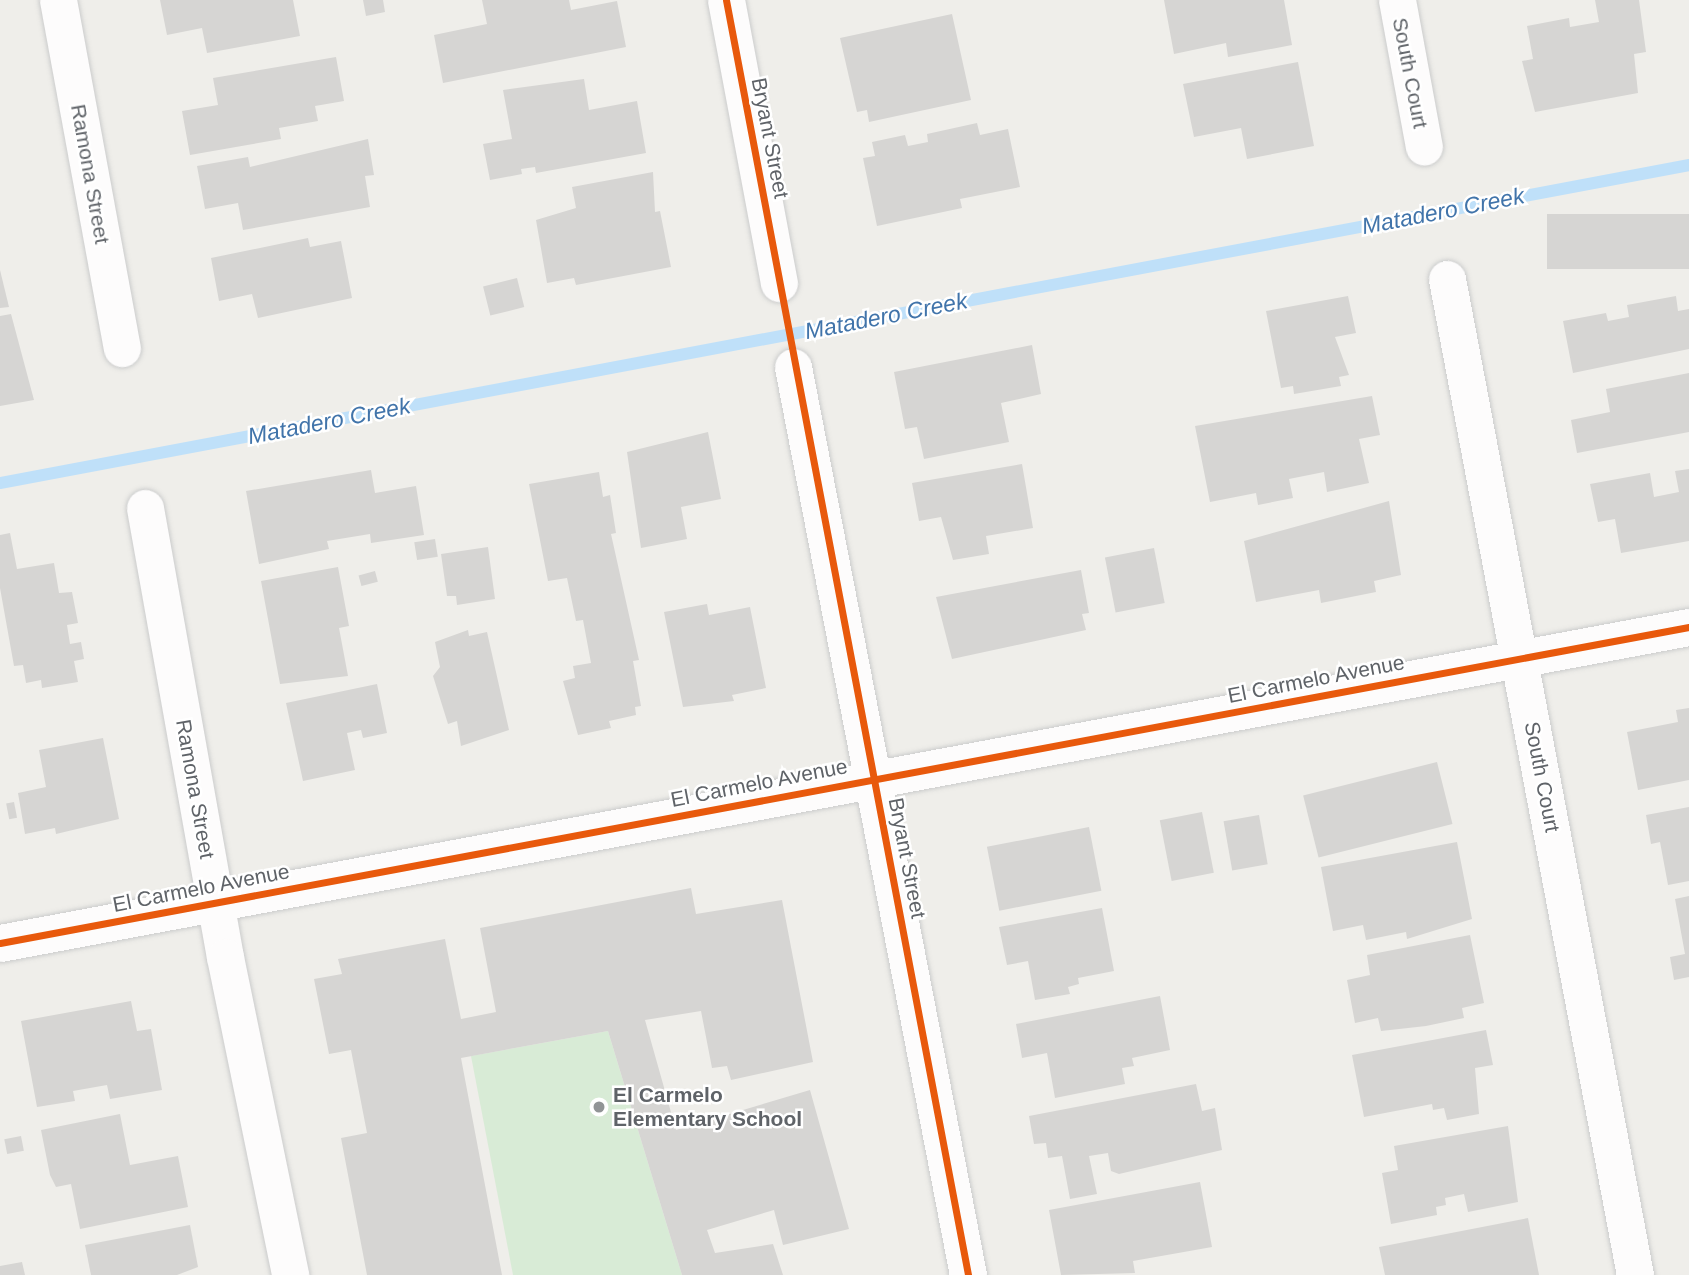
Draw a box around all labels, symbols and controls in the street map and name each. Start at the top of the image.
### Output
street label: South Court [1387,16,1433,130]
street label: Bryant Street [746,75,794,201]
street label: Ramona Street [65,102,115,246]
water label: Matadero Creek [1359,182,1527,240]
water label: Matadero Creek [802,287,970,345]
water label: Matadero Creek [245,392,413,450]
street label: El Carmelo Avenue [1225,649,1407,709]
street label: Ramona Street [170,717,220,861]
street label: South Court [1519,720,1565,834]
street label: El Carmelo Avenue [668,753,850,813]
street label: Bryant Street [883,795,931,921]
street label: El Carmelo Avenue [110,858,292,918]
place label: El Carmelo Elementary School [613,1082,802,1132]
marker: El Carmelo Elementary School [591,1099,607,1115]

